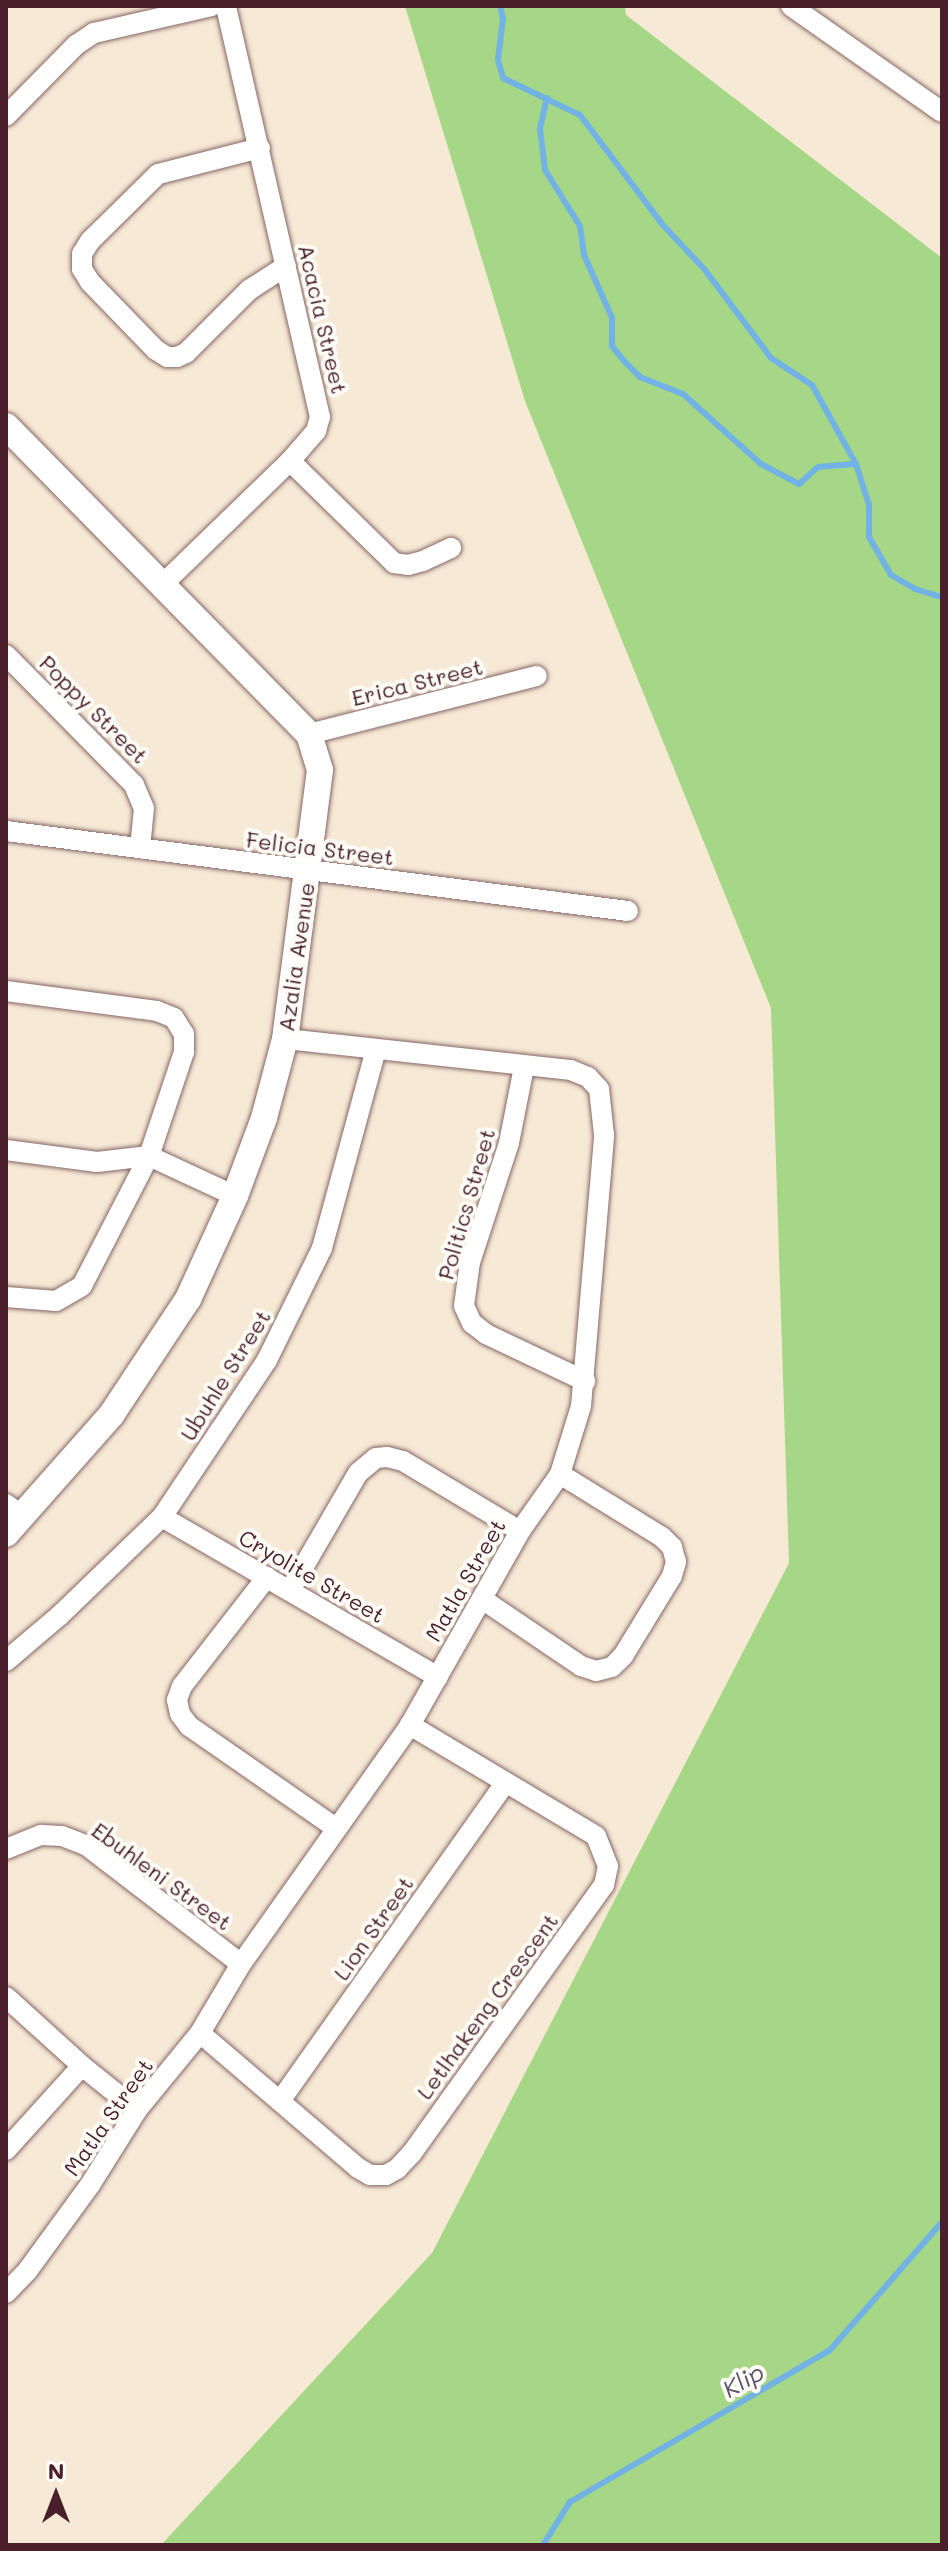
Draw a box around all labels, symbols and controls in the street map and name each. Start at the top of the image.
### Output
street label: Acacia Street [293,242,353,396]
street label: Poppy Street [34,649,154,769]
street label: Erica Street [349,653,485,711]
street label: Felicia Street [245,826,395,870]
street label: Azalia Avenue [272,881,320,1033]
street label: Politics Street [432,1125,500,1283]
street label: Ubuhle Street [174,1305,276,1445]
street label: Matla Street [419,1514,511,1646]
street label: Cryolite Street [234,1524,390,1628]
street label: Ebuhleni Street [87,1816,237,1936]
street label: Lion Street [328,1871,418,1985]
street label: Letlhakeng Crescent [411,1908,563,2104]
street label: Matla Street [58,2053,158,2181]
water label: Klip [717,2357,769,2403]
north arrow [16,2455,96,2535]
text: N [48,2456,64,2485]

